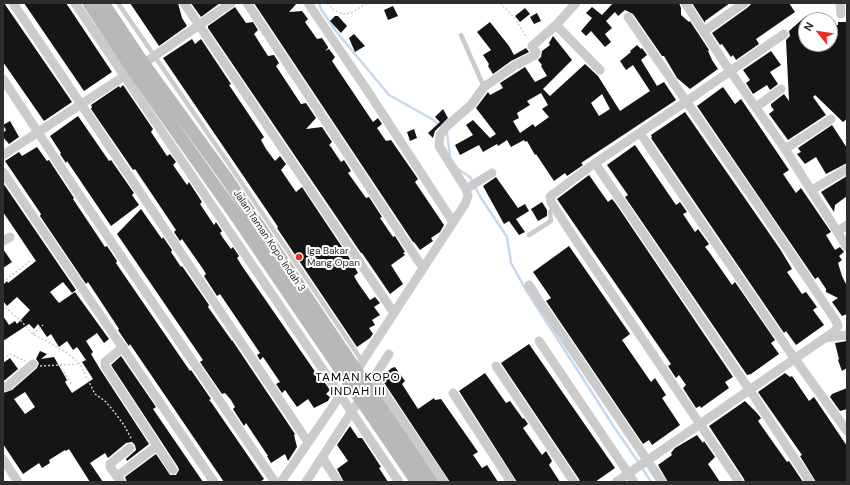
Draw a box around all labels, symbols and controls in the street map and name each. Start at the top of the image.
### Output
north arrow [798,12,838,52]
text: N [800,20,817,33]
street label: Jalan Taman Kopo Indah 3 [230,188,308,294]
place label: Iga Bakar Mang Opan [307,245,360,268]
marker: Iga Bakar Mang Opan [294,252,304,262]
district label: TAMAN KOPO INDAH III [315,371,401,399]

